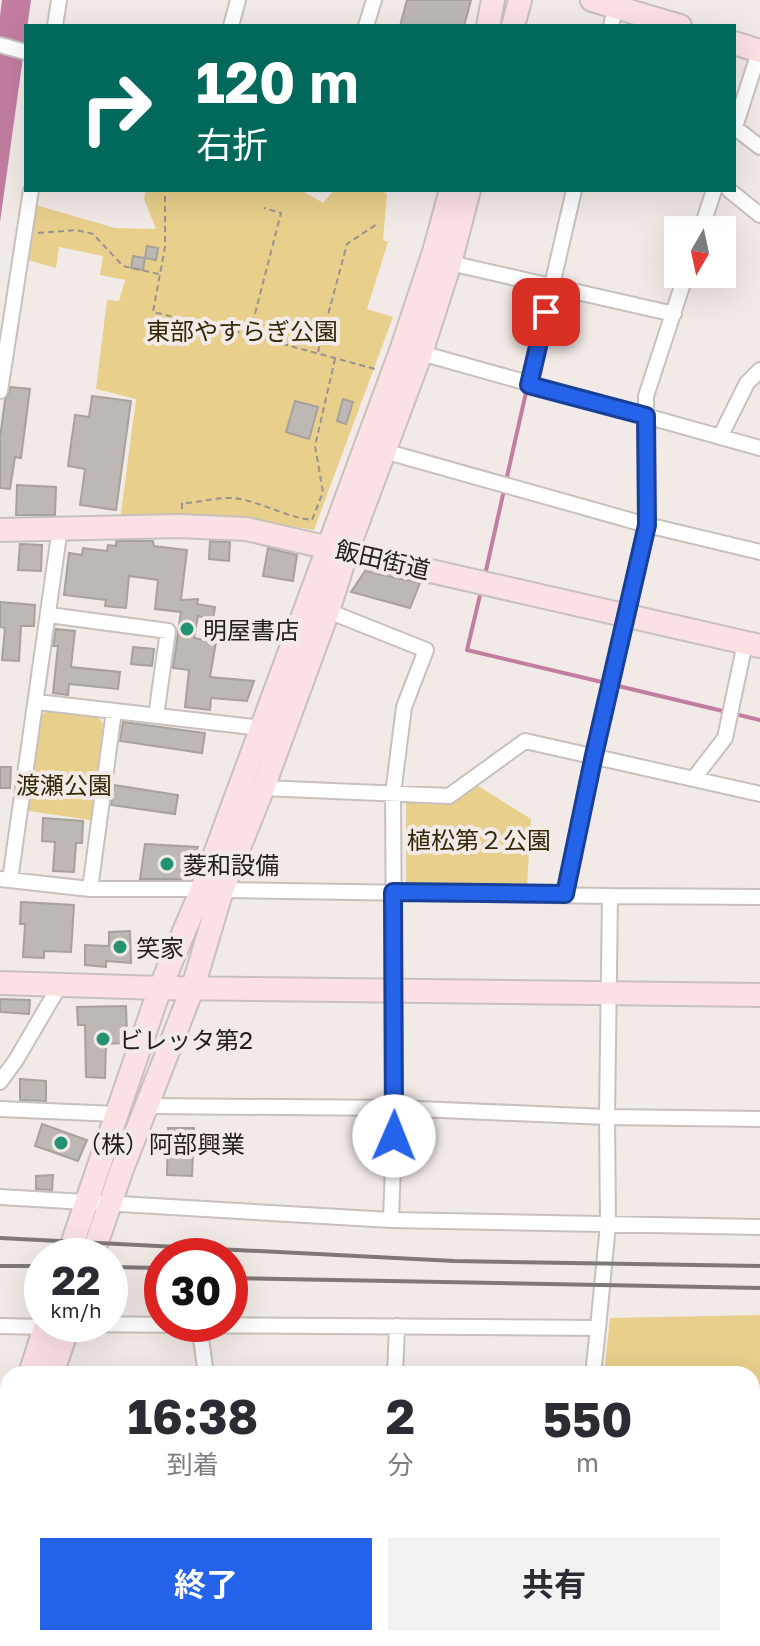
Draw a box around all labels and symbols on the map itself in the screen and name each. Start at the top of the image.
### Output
north arrow [664,216,736,288]
pin [512,278,580,346]
park label: 東部やすらぎ公園 [146,316,338,345]
street label: 飯田街道 [333,534,433,584]
place label: 明屋書店 [203,615,299,644]
marker: 明屋書店 [178,620,196,638]
park label: 渡瀬公園 [16,770,112,799]
park label: 植松第２公園 [407,825,551,854]
place label: 菱和設備 [183,850,279,879]
marker: 菱和設備 [158,855,176,873]
place label: 笑家 [136,933,184,962]
marker: 笑家 [111,938,129,956]
place label: ビレッタ第2 [119,1025,253,1054]
marker: ビレッタ第2 [94,1030,112,1048]
position arrow [352,1094,436,1178]
place label: （株）阿部興業 [77,1129,245,1158]
marker: （株）阿部興業 [52,1134,70,1152]
speed limit sign: 30 [144,1238,248,1342]

